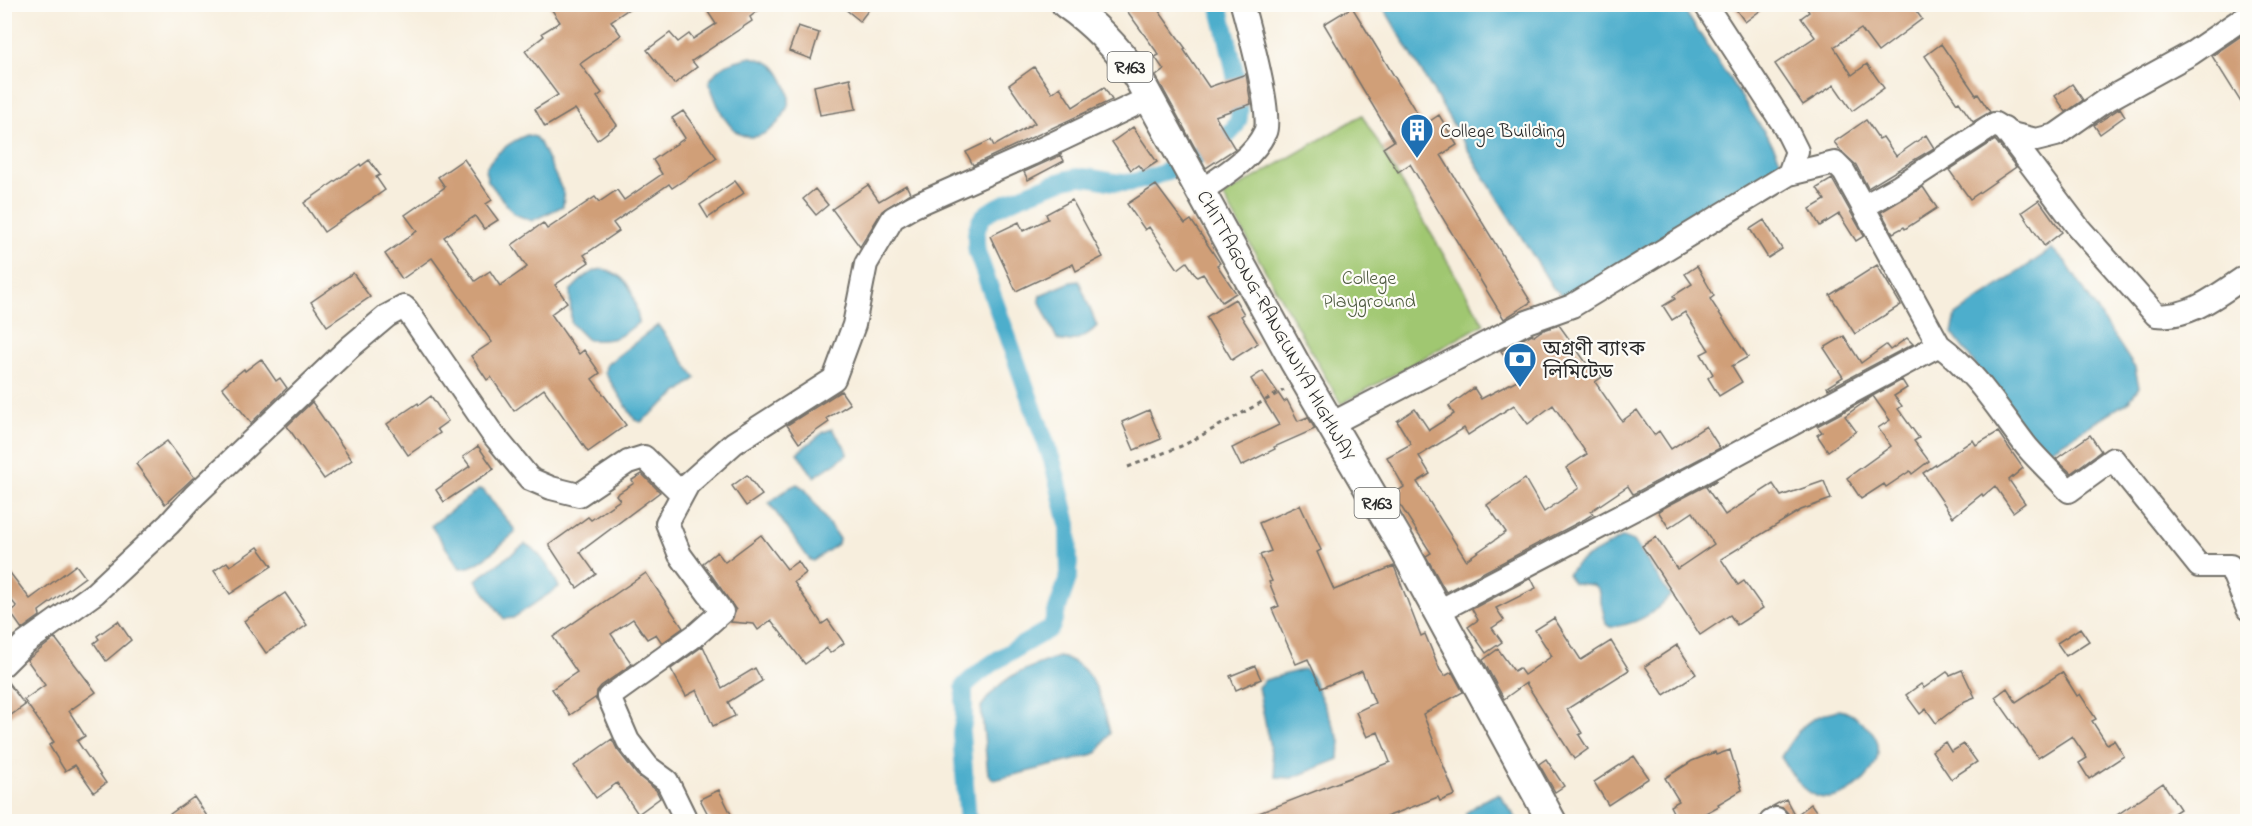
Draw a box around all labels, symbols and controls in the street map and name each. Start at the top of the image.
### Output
road number: R163 [1108,52,1152,82]
building icon: College Building [1399,112,1435,159]
place label: College Building [1440,118,1565,148]
street label: CHITTAGONG-RANGUNIYA HIGHWAY [1188,186,1362,467]
park label: College Playground [1322,265,1416,318]
place label: অগ্রণী ব্যাংক লিমিটেড [1542,336,1646,388]
bank icon: অগ্রণী ব্যাংক লিমিটেড [1502,341,1538,388]
road number: R163 [1354,488,1400,518]

